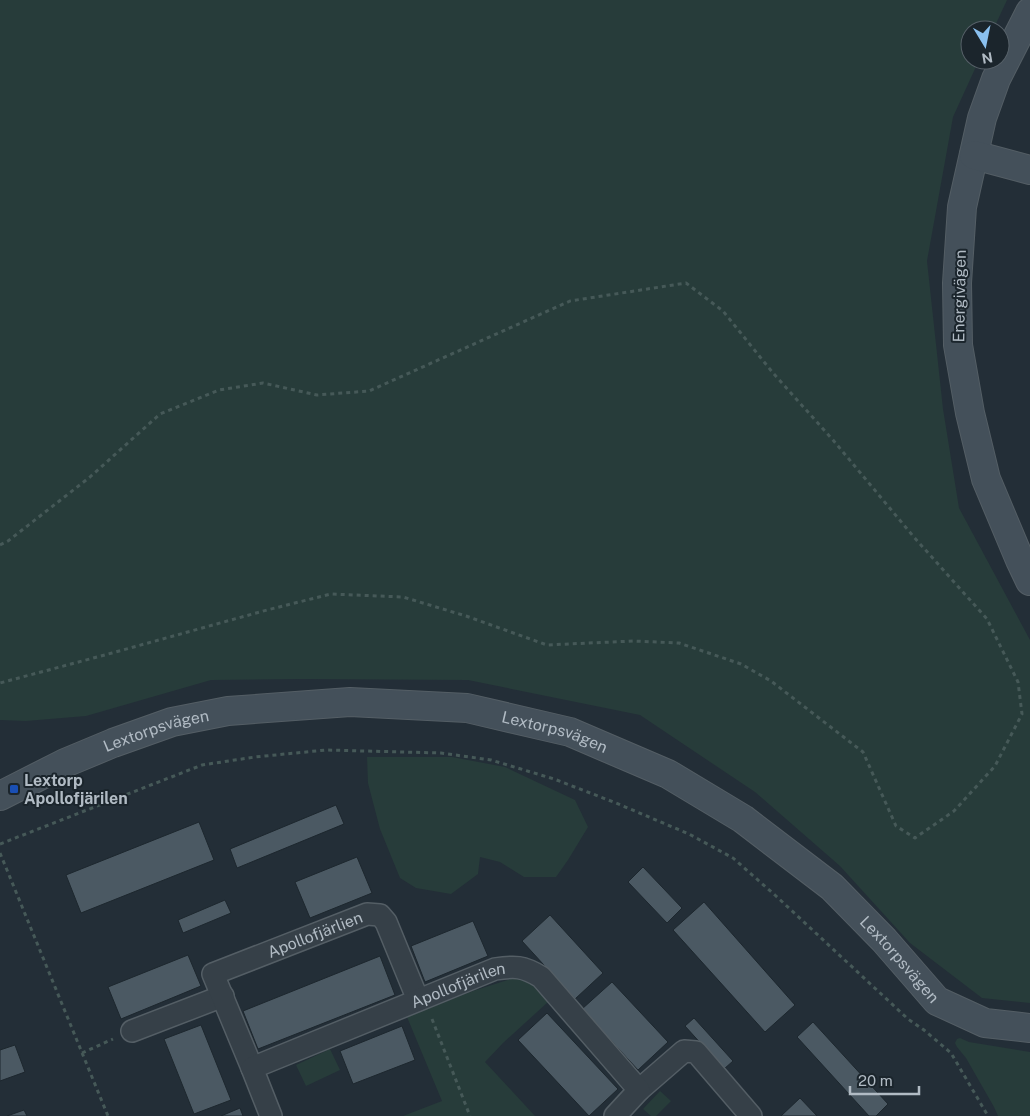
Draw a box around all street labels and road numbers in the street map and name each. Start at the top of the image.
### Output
street label: Energivägen [949,250,970,342]
street label: Lextorpsvägen [100,706,211,756]
street label: Lextorpsvägen [500,707,610,757]
street label: Apollofjärlien [265,908,365,962]
street label: Lextorpsvägen [856,912,943,1007]
street label: Apollofjärilen [408,959,506,1012]

